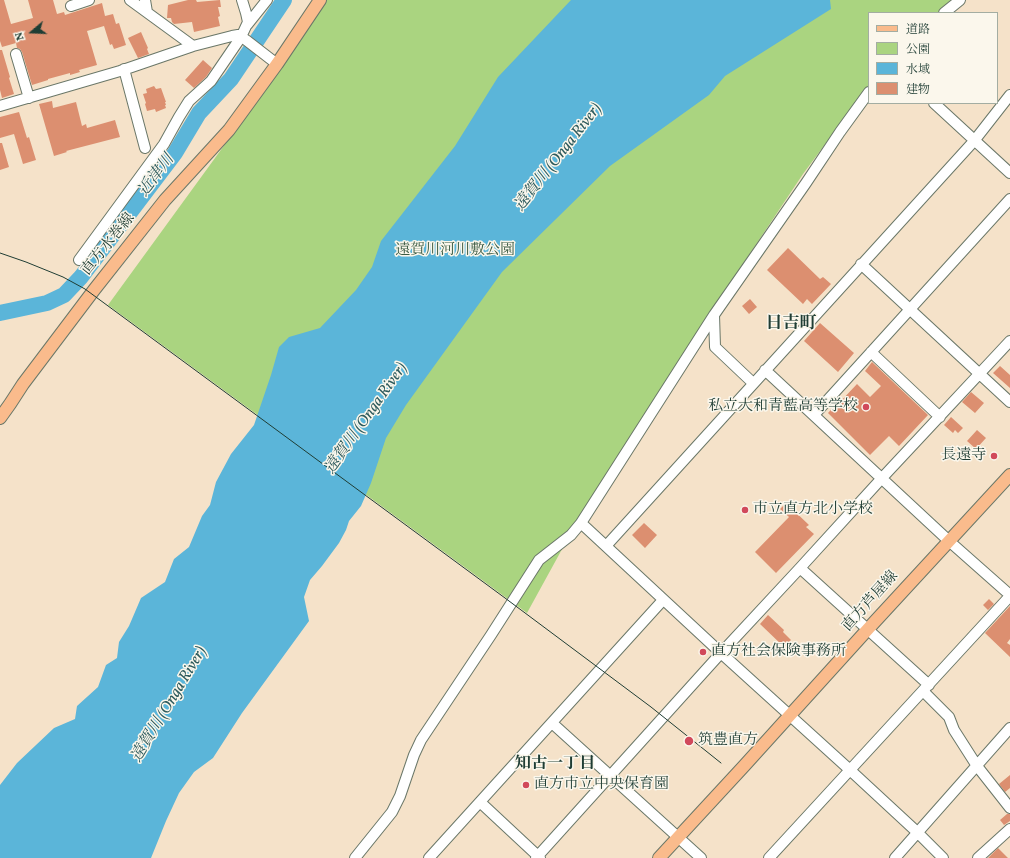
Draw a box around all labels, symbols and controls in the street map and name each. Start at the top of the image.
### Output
north arrow [12,12,52,52]
legend [868,12,998,104]
text: 道路 [906,22,930,38]
text: N [12,30,29,42]
text: 公園 [906,42,930,58]
text: 水域 [906,62,930,78]
text: 建物 [906,82,930,98]
water label: 遠賀川 (Onga River) [511,100,607,216]
water label: 近津川 [135,151,179,201]
street label: 直方水巻線 [78,210,140,280]
park label: 遠賀川河川敷公園 [395,242,515,260]
district label: 日吉町 [766,315,816,335]
water label: 遠賀川 (Onga River) [322,360,412,478]
place label: 私立大和青藍高等学校 [708,398,858,416]
marker: 私立大和青藍高等学校 [861,402,871,412]
place label: 長遠寺 [941,447,986,465]
marker: 長遠寺 [989,451,999,461]
place label: 市立直方北小学校 [753,501,873,519]
marker: 市立直方北小学校 [740,505,750,515]
street label: 直方芦屋線 [839,568,903,636]
place label: 直方社会保険事務所 [711,643,846,661]
water label: 遠賀川 (Onga River) [128,644,212,766]
marker: 直方社会保険事務所 [698,647,708,657]
place label: 筑豊直方 [698,732,758,750]
marker: 筑豊直方 [683,735,695,747]
district label: 知古一丁目 [515,755,595,775]
place label: 直方市立中央保育園 [534,776,669,794]
marker: 直方市立中央保育園 [521,780,531,790]

